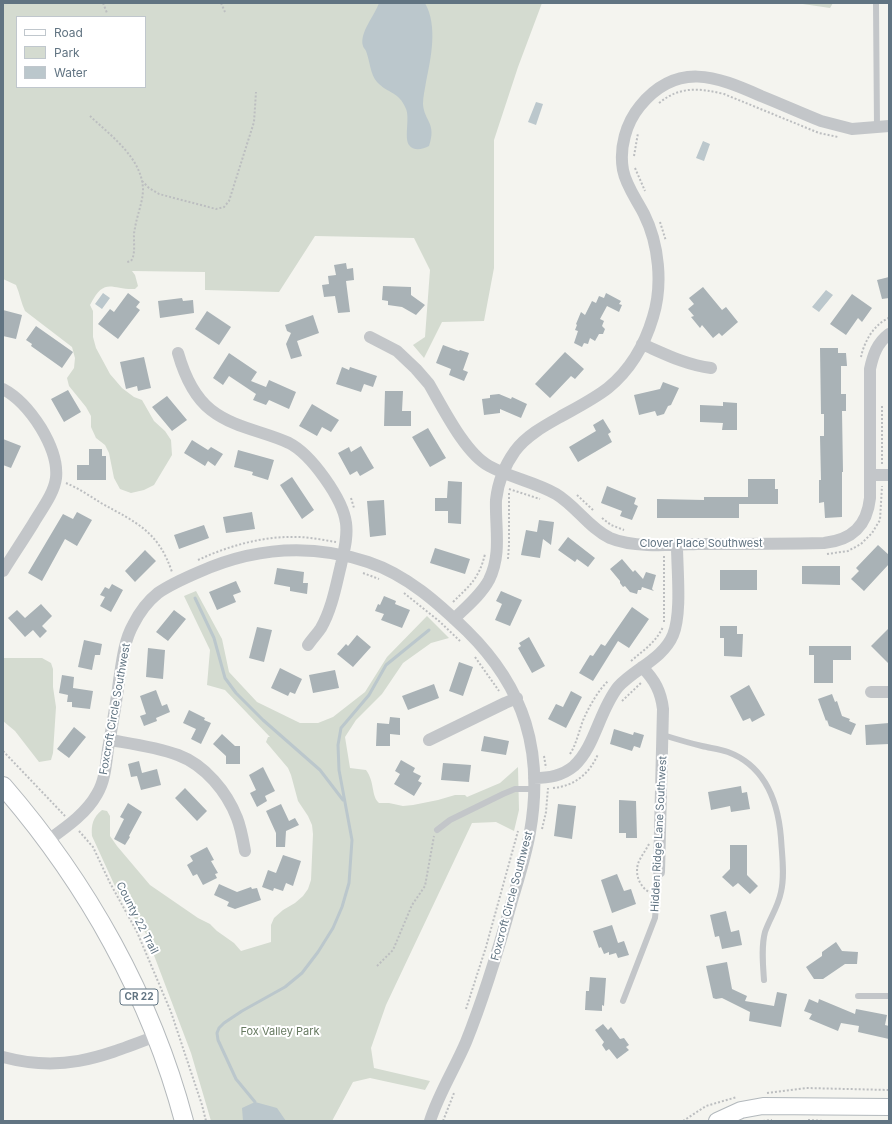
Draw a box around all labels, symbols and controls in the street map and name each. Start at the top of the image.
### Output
legend [16,16,146,88]
text: Road [54,25,83,40]
text: Park [54,45,80,60]
text: Water [54,65,87,80]
street label: Clover Place Southwest [639,537,763,551]
street label: Foxcroft Circle Southwest [97,642,133,776]
street label: Hidden Ridge Lane Southwest [648,756,670,912]
street label: Foxcroft Circle Southwest [488,830,536,962]
street label: County 22 Trail [113,880,161,956]
road number: CR 22 [120,989,158,1005]
park label: Fox Valley Park [240,1025,320,1039]

